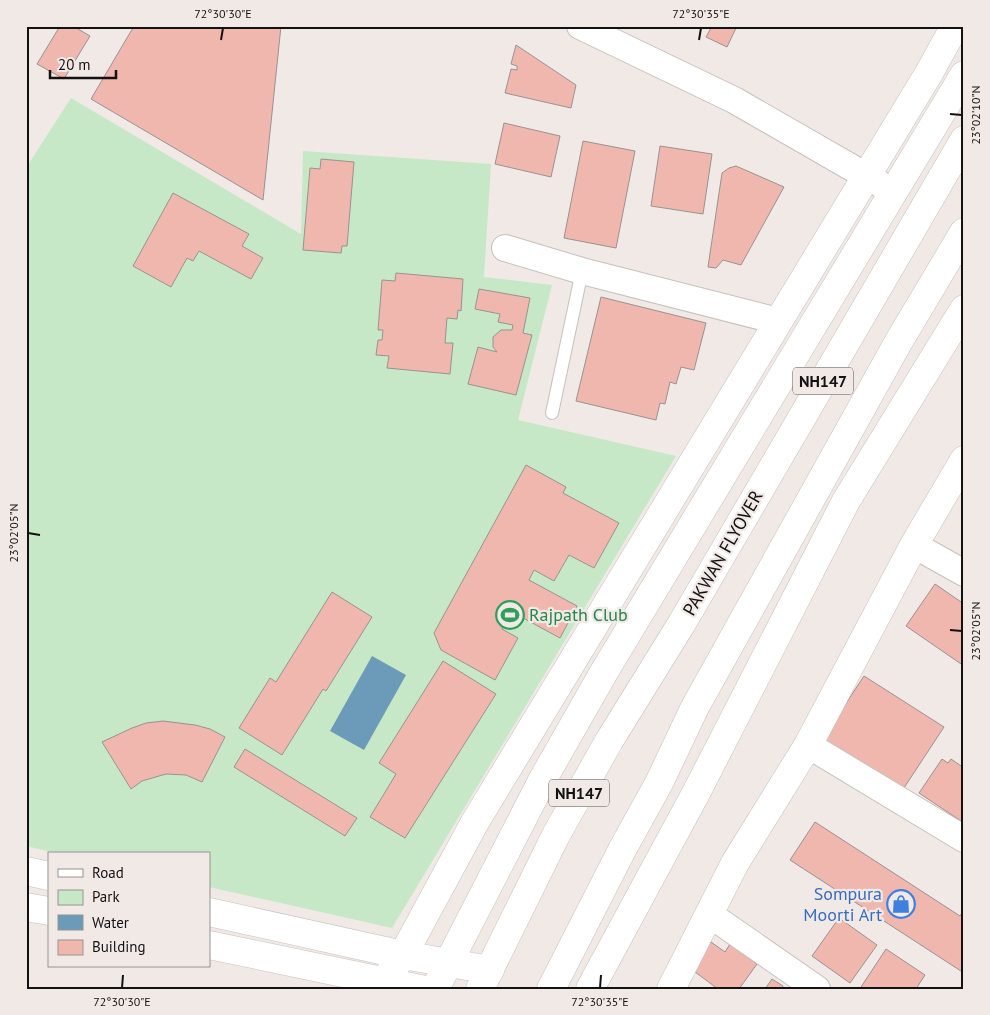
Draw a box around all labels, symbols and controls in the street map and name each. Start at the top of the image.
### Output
text: 72°30'30"E [194,6,252,21]
text: 72°30'35"E [672,6,730,21]
scale bar [50,48,116,80]
text: 20 m [58,55,91,74]
text: 23°02'10"N [968,85,983,145]
road number: NH147 [793,368,853,394]
street label: PAKWAN FLYOVER [677,486,768,619]
text: 23°02'05"N [6,503,21,563]
sports icon: Rajpath Club [495,600,525,630]
text: 23°02'05"N [968,601,983,661]
place label: Rajpath Club [529,603,628,626]
road number: NH147 [549,780,609,806]
legend [48,852,210,968]
text: Road [92,863,124,882]
place label: Sompura Moorti Art [803,882,882,926]
text: Park [92,887,120,906]
shop icon: Sompura Moorti Art [886,889,916,919]
text: Water [92,913,129,932]
text: Building [92,937,146,956]
text: 72°30'30"E [93,994,151,1009]
text: 72°30'35"E [571,994,629,1009]

